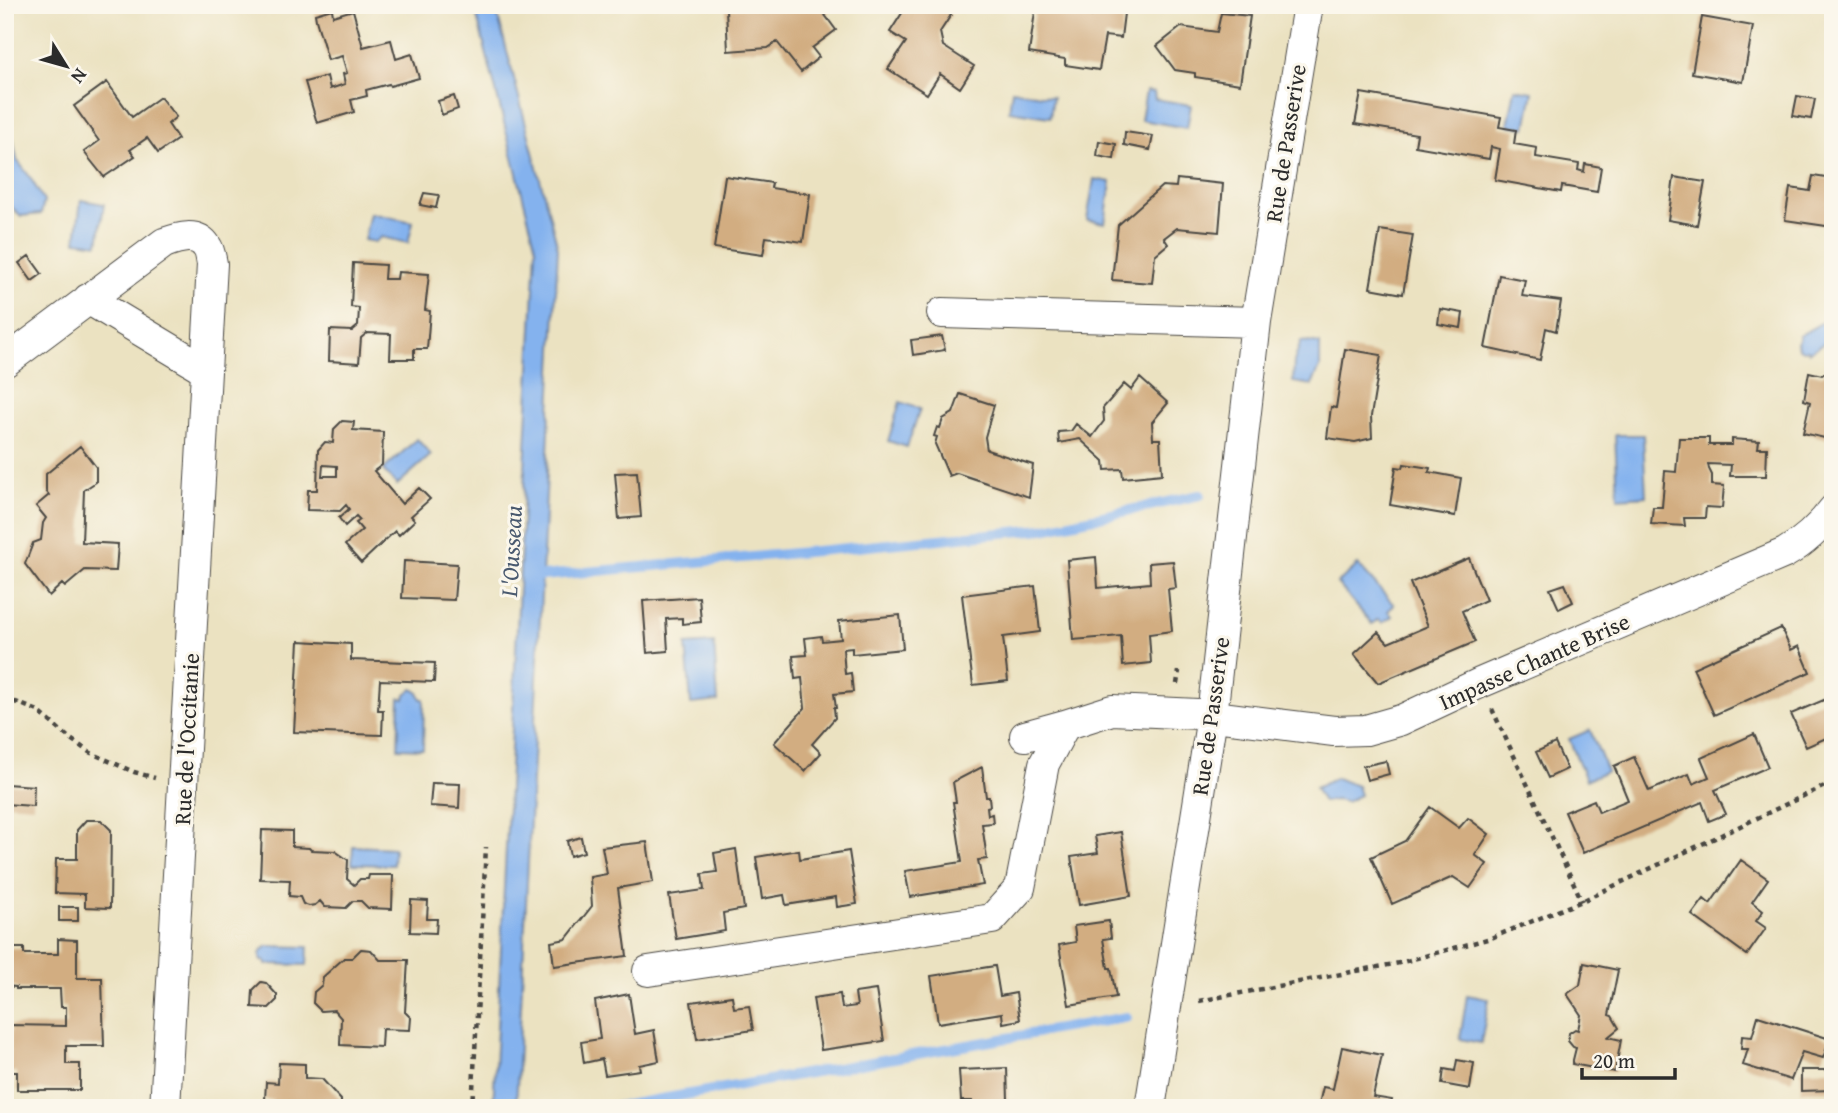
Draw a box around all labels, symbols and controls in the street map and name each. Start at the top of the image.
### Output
north arrow [32,32,102,102]
street label: Rue de Passerive [1256,62,1314,224]
text: N [64,63,95,90]
water label: L'Ousseau [491,504,531,599]
street label: Impasse Chante Brise [1433,604,1635,718]
street label: Rue de Passerive [1183,635,1237,797]
street label: Rue de l'Occitanie [165,652,207,826]
scale bar [1582,1036,1675,1080]
text: 20 m [1593,1045,1635,1076]

